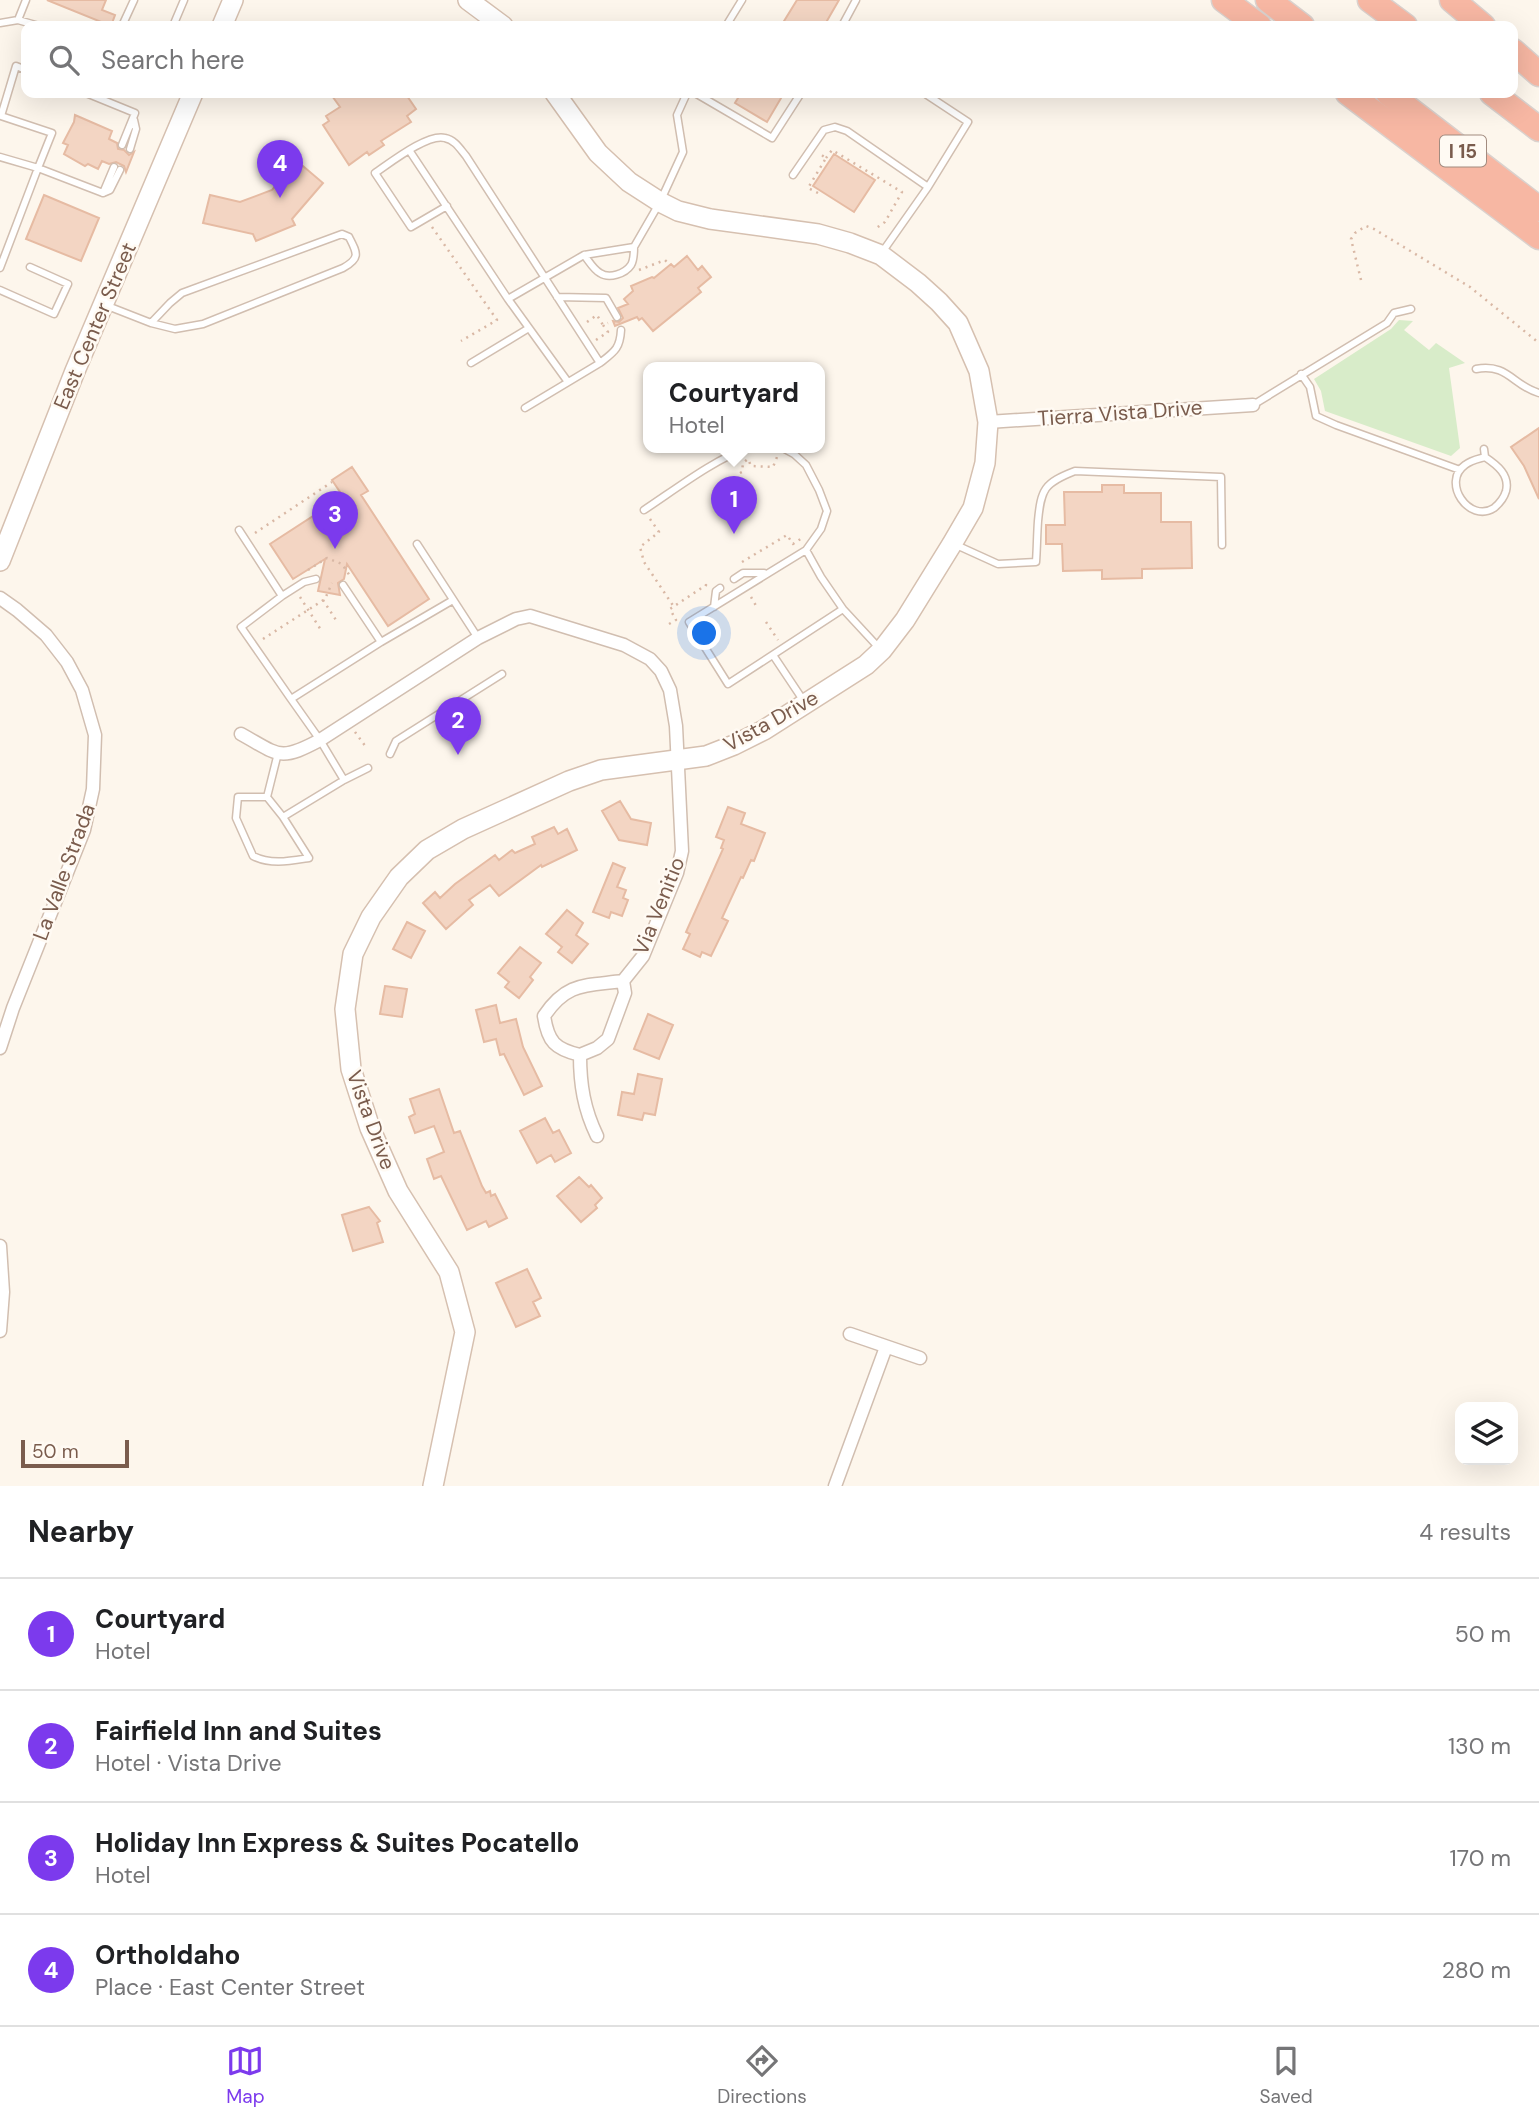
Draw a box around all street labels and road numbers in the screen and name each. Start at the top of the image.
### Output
road number: I 15 [1440,136,1486,167]
street label: East Center Street [47,238,143,414]
street label: Tierra Vista Drive [1037,393,1204,433]
street label: Vista Drive [719,683,823,758]
street label: La Valle Strada [26,800,102,944]
street label: Via Venitio [627,853,691,959]
street label: Vista Drive [340,1066,402,1174]

